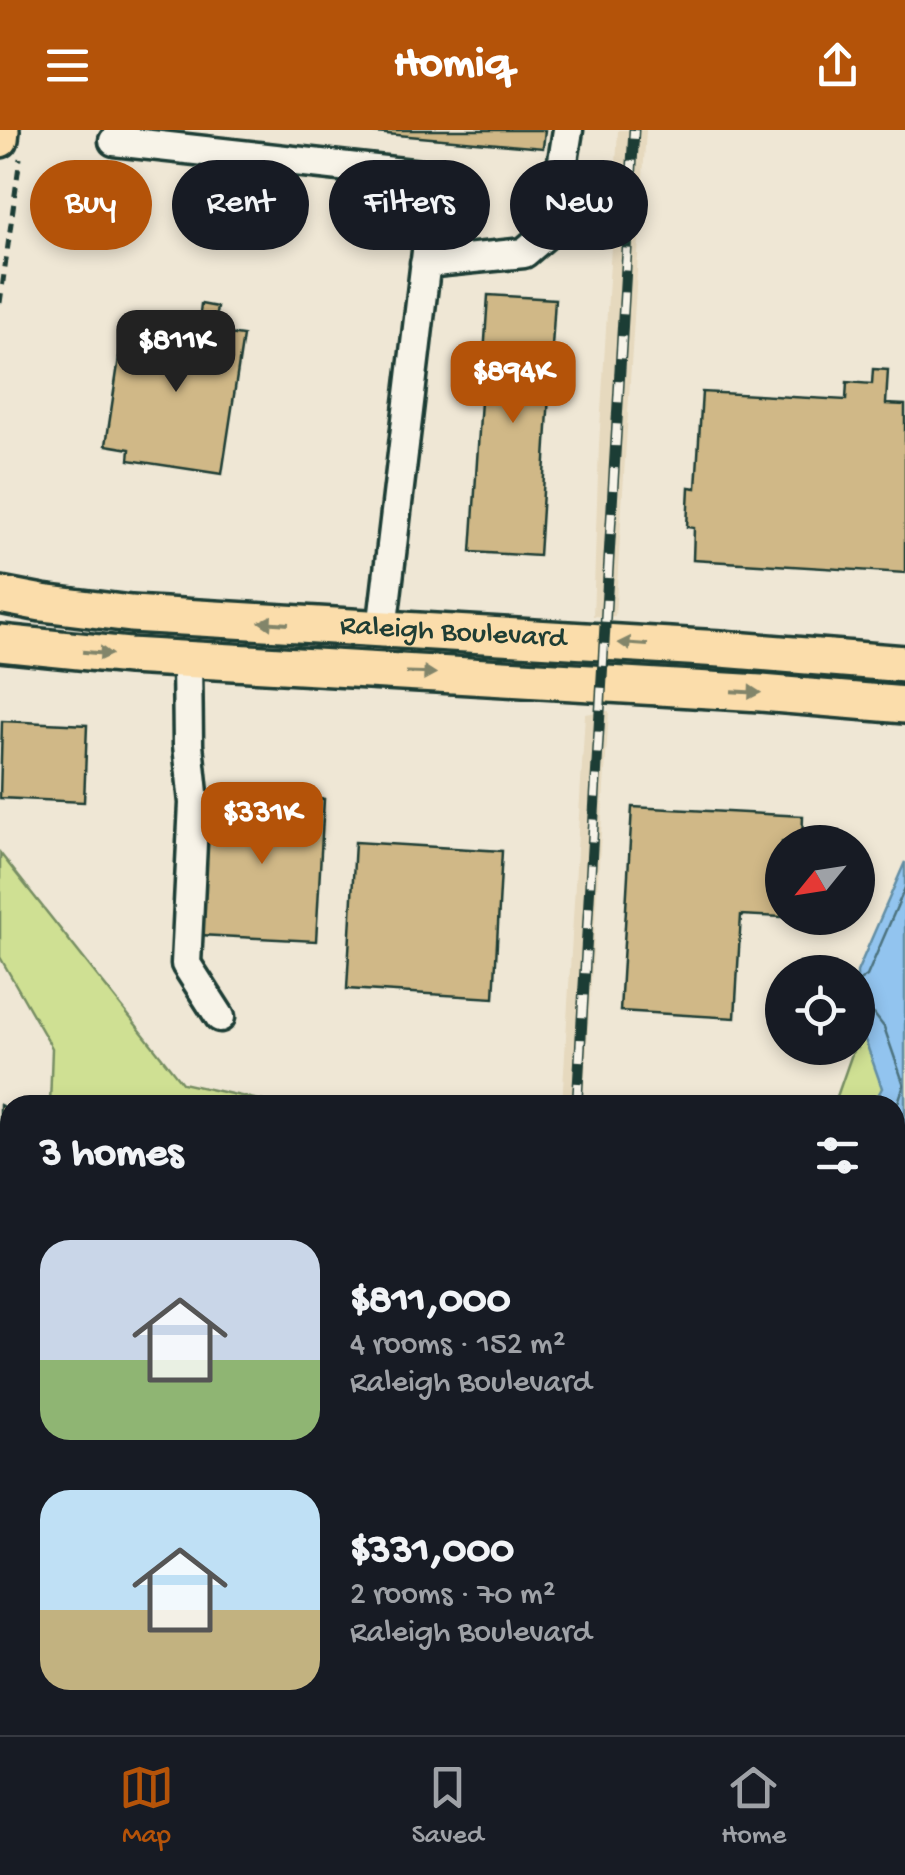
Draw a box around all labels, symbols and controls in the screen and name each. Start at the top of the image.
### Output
icon: menu [40,38,95,93]
icon: share [810,38,865,93]
text: Homiq [394,39,511,92]
chip: Buy [30,160,152,250]
chip: Rent [172,160,309,250]
chip: Filters [329,160,490,250]
chip: New [510,160,648,250]
pin: $811K [106,310,246,395]
text: $811K [138,323,214,361]
pin: $894K [443,341,583,426]
text: $894K [473,354,553,392]
street label: Raleigh Boulevard [339,609,569,657]
one-way arrow [258,615,289,631]
one-way arrow [617,636,649,652]
one-way arrow [82,646,113,662]
one-way arrow [406,665,438,681]
one-way arrow [730,684,762,700]
pin: $331K [192,782,332,867]
text: $331K [223,795,301,833]
north arrow [765,825,875,935]
map controls [765,825,875,1065]
button: locate [765,955,875,1065]
icon: filters [810,1128,865,1183]
text: 3 homes [40,1131,183,1180]
text: $811,000 [350,1278,511,1327]
icon: home [120,1280,240,1400]
text: 4 rooms · 152 m² [350,1327,565,1365]
text: Raleigh Boulevard [350,1365,592,1403]
text: $331,000 [350,1528,514,1577]
icon: home [120,1530,240,1650]
text: 2 rooms · 70 m² [350,1577,555,1615]
text: Raleigh Boulevard [350,1615,592,1653]
tab: Map [119,1760,174,1853]
tab: Saved [412,1760,483,1853]
tab: Home [721,1760,786,1853]

